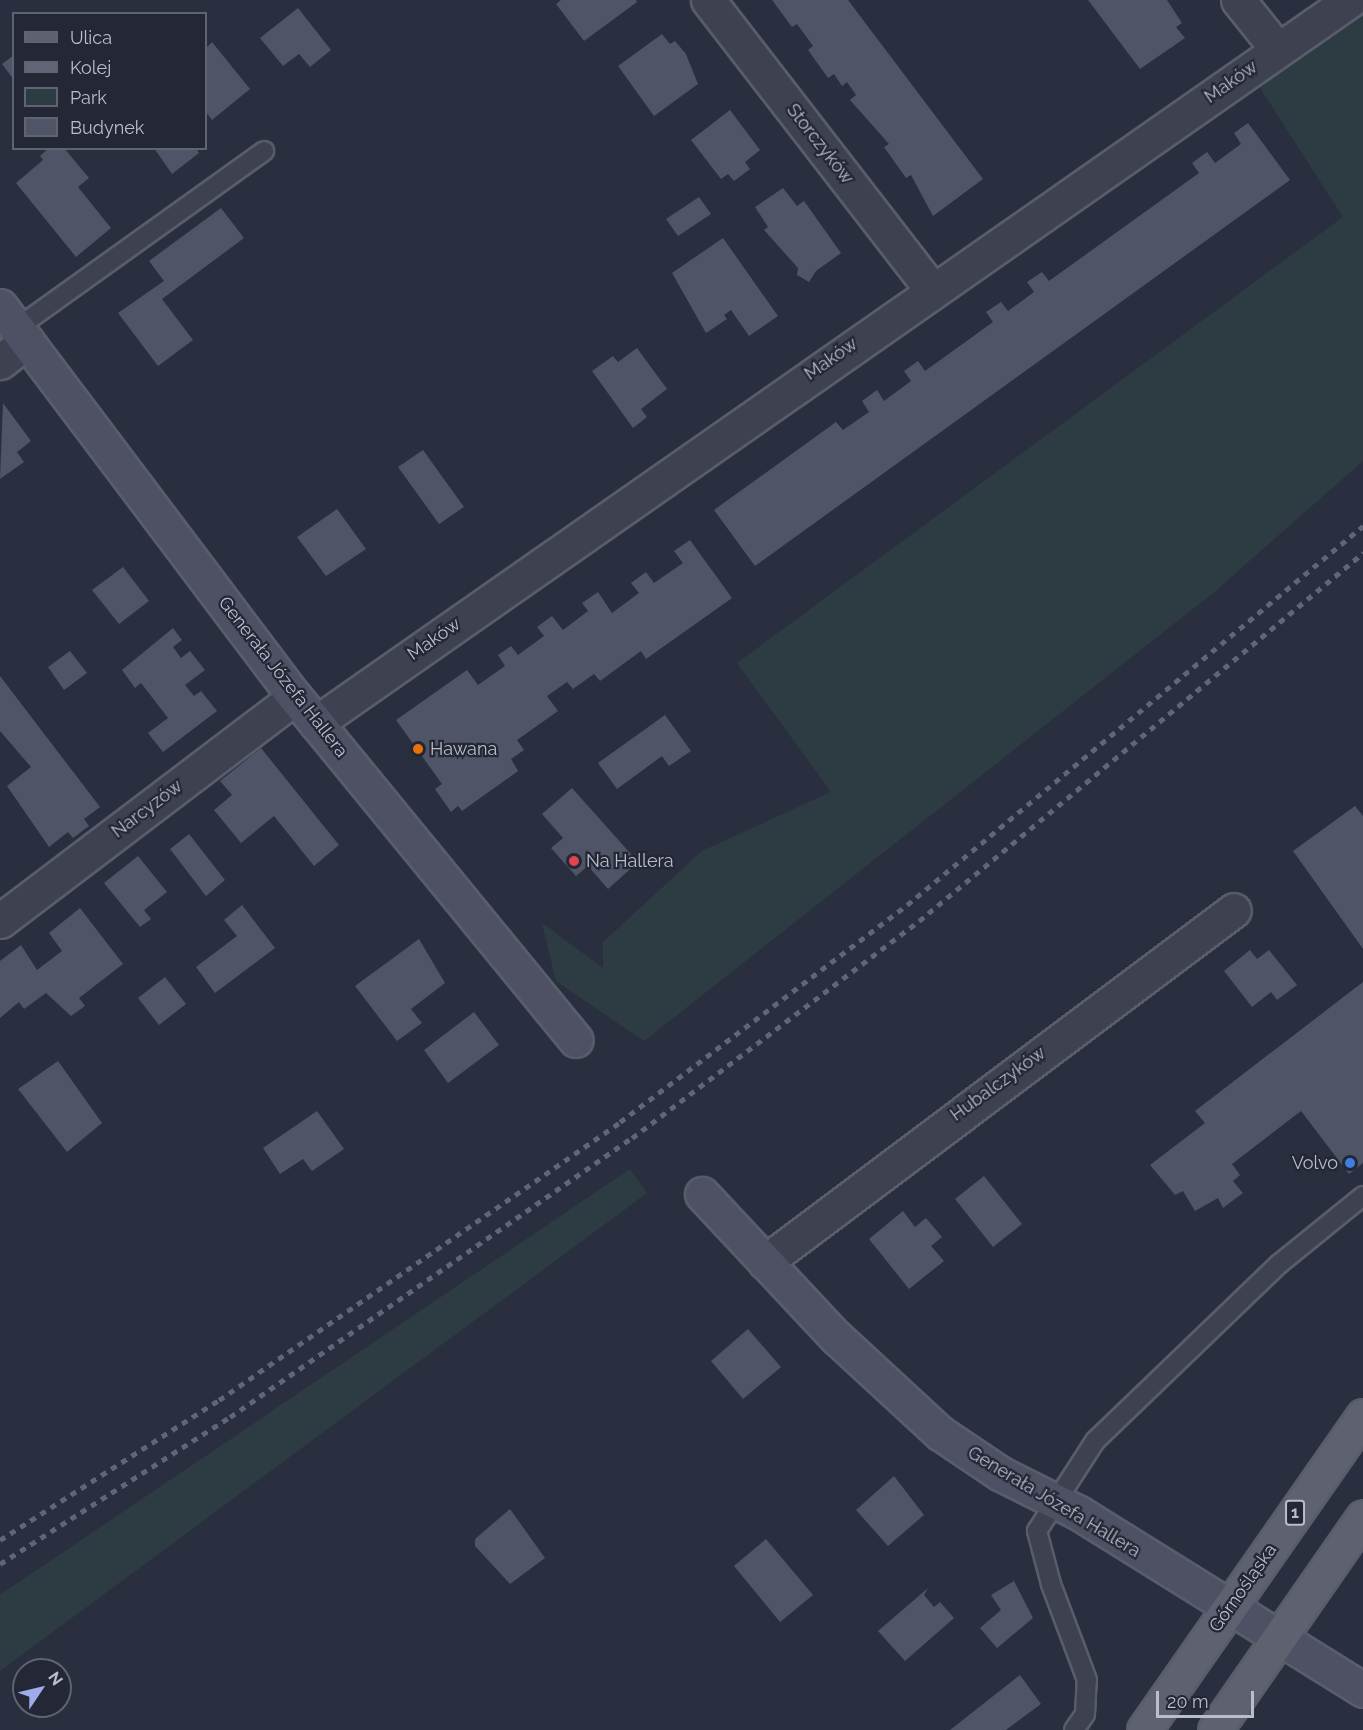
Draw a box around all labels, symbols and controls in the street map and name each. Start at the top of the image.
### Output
legend [12,12,207,150]
text: Ulica [70,27,112,48]
street label: Maków [1200,56,1262,108]
text: Kolej [70,57,111,78]
text: Park [70,87,107,108]
street label: Storczyków [782,100,858,188]
text: Budynek [70,117,144,138]
street label: Maków [800,333,862,385]
street label: Generała Józefa Hallera [213,592,353,762]
street label: Maków [403,613,465,665]
place label: Hawana [430,738,497,760]
marker: Hawana [411,742,425,756]
street label: Narcyzów [107,775,187,843]
place label: Na Hallera [586,850,674,872]
marker: Na Hallera [567,854,581,868]
street label: Hubalczyków [946,1042,1050,1126]
place label: Volvo [1292,1152,1338,1174]
marker: Volvo [1343,1156,1357,1170]
street label: Generała Józefa Hallera [964,1442,1144,1562]
road number: 1 [1284,1500,1306,1526]
street label: Górnośląska [1205,1540,1281,1636]
north arrow [12,1658,72,1718]
text: N [44,1668,67,1689]
scale bar [1159,1679,1256,1717]
text: 20 m [1167,1691,1209,1712]

